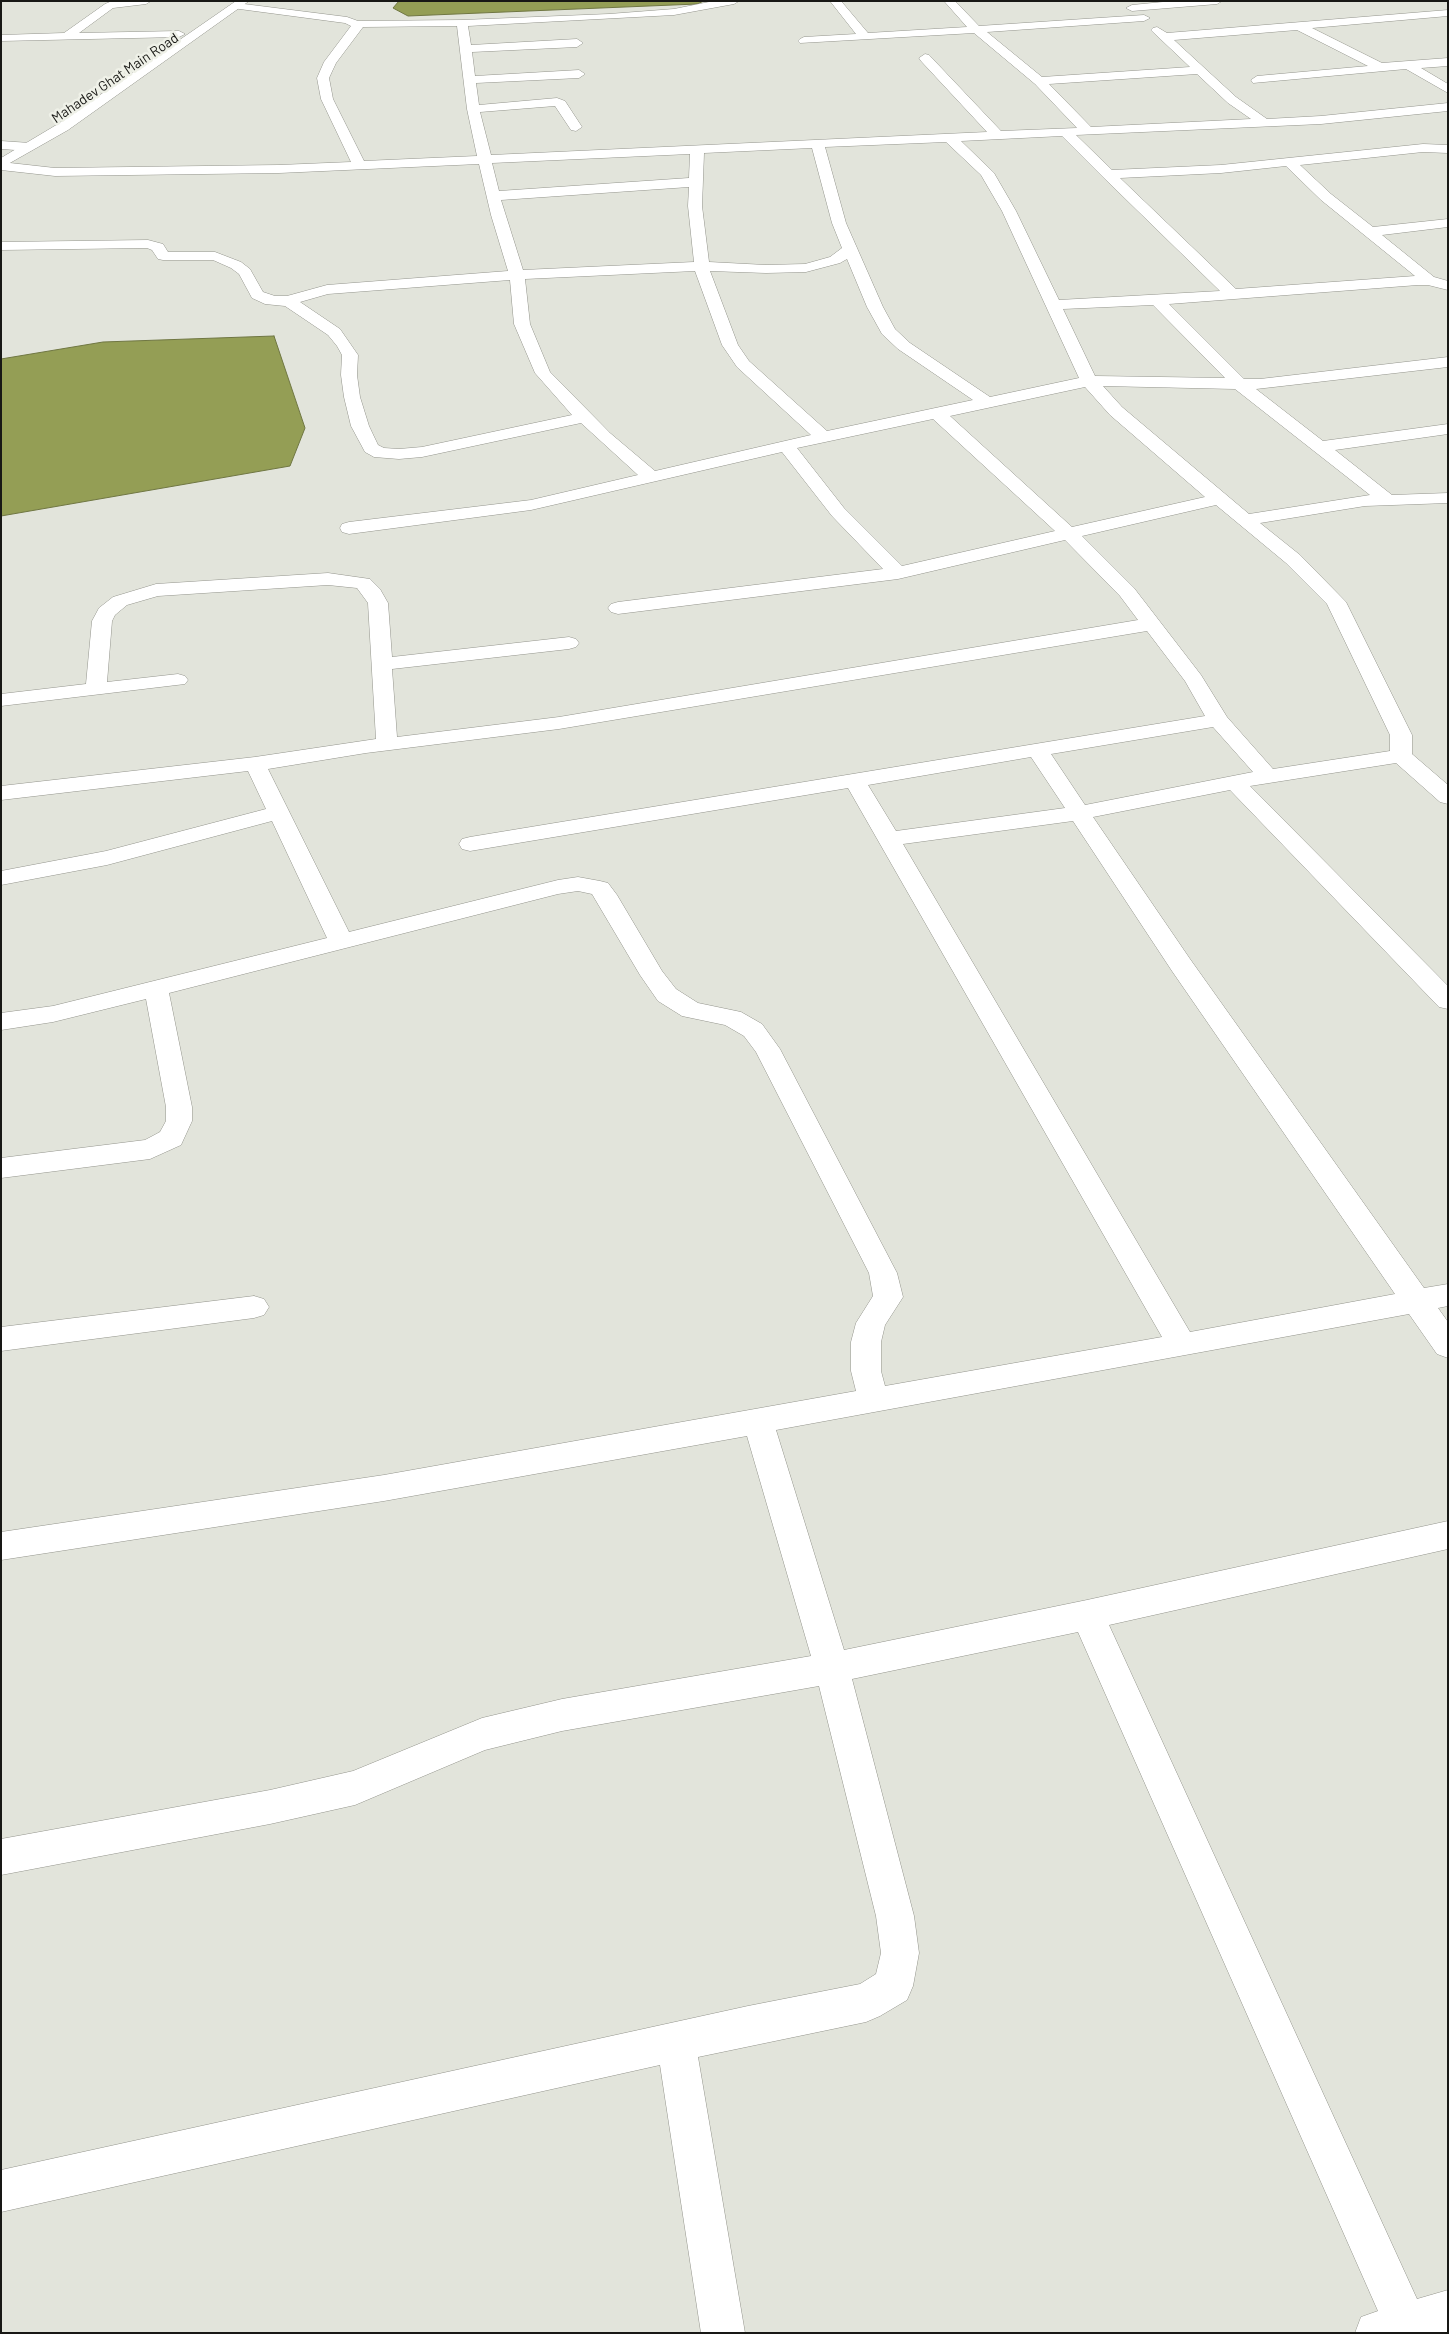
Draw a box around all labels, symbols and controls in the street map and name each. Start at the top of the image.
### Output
street label: Mahadev Ghat Main Road [48,29,182,127]

